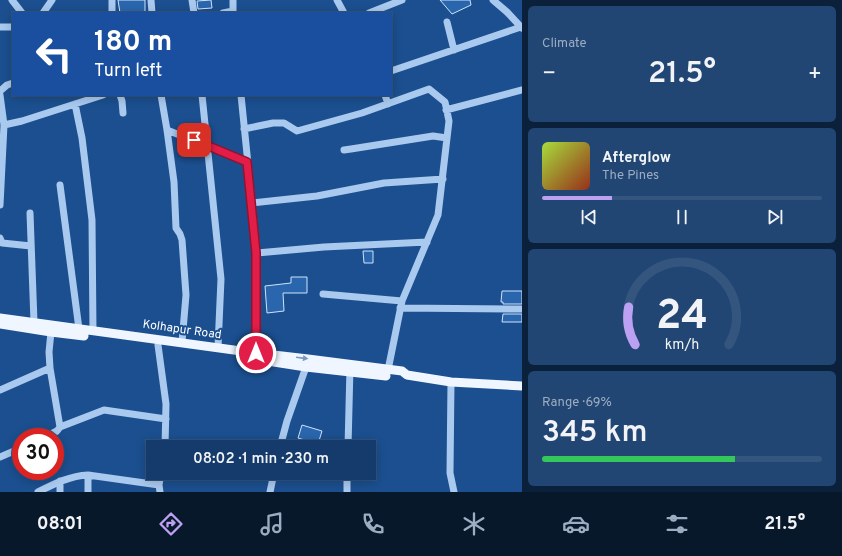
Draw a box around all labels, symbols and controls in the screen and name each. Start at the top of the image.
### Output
text: 180 m [94,25,172,61]
icon: left [28,28,80,80]
text: Climate [542,36,587,52]
text: 21.5° [648,56,716,93]
text: Turn left [94,60,162,83]
text: − [542,61,556,88]
text: + [808,61,822,88]
pin [177,123,211,157]
icon: arrive [183,129,205,151]
text: Afterglow [602,149,671,168]
text: The Pines [602,168,659,184]
icon: previous [578,206,600,228]
icon: pause [671,206,693,228]
icon: next [764,206,786,228]
text: 24 [656,291,708,344]
street label: Kolhapur Road [141,317,223,343]
position arrow [235,332,277,374]
text: km/h [665,335,699,353]
one-way arrow [296,355,308,361]
text: Range · 69% [542,395,612,411]
text: 345 km [542,415,647,452]
speed limit sign: 30 [12,428,64,480]
text: 08:02 · 1 min · 230 m [193,450,329,469]
icon: directions [157,510,185,538]
icon: music [258,510,286,538]
icon: phone [359,510,387,538]
icon: climate [460,510,488,538]
icon: car [562,510,590,538]
icon: filters [663,510,691,538]
text: 08:01 [37,513,83,536]
text: 21.5° [764,513,805,536]

